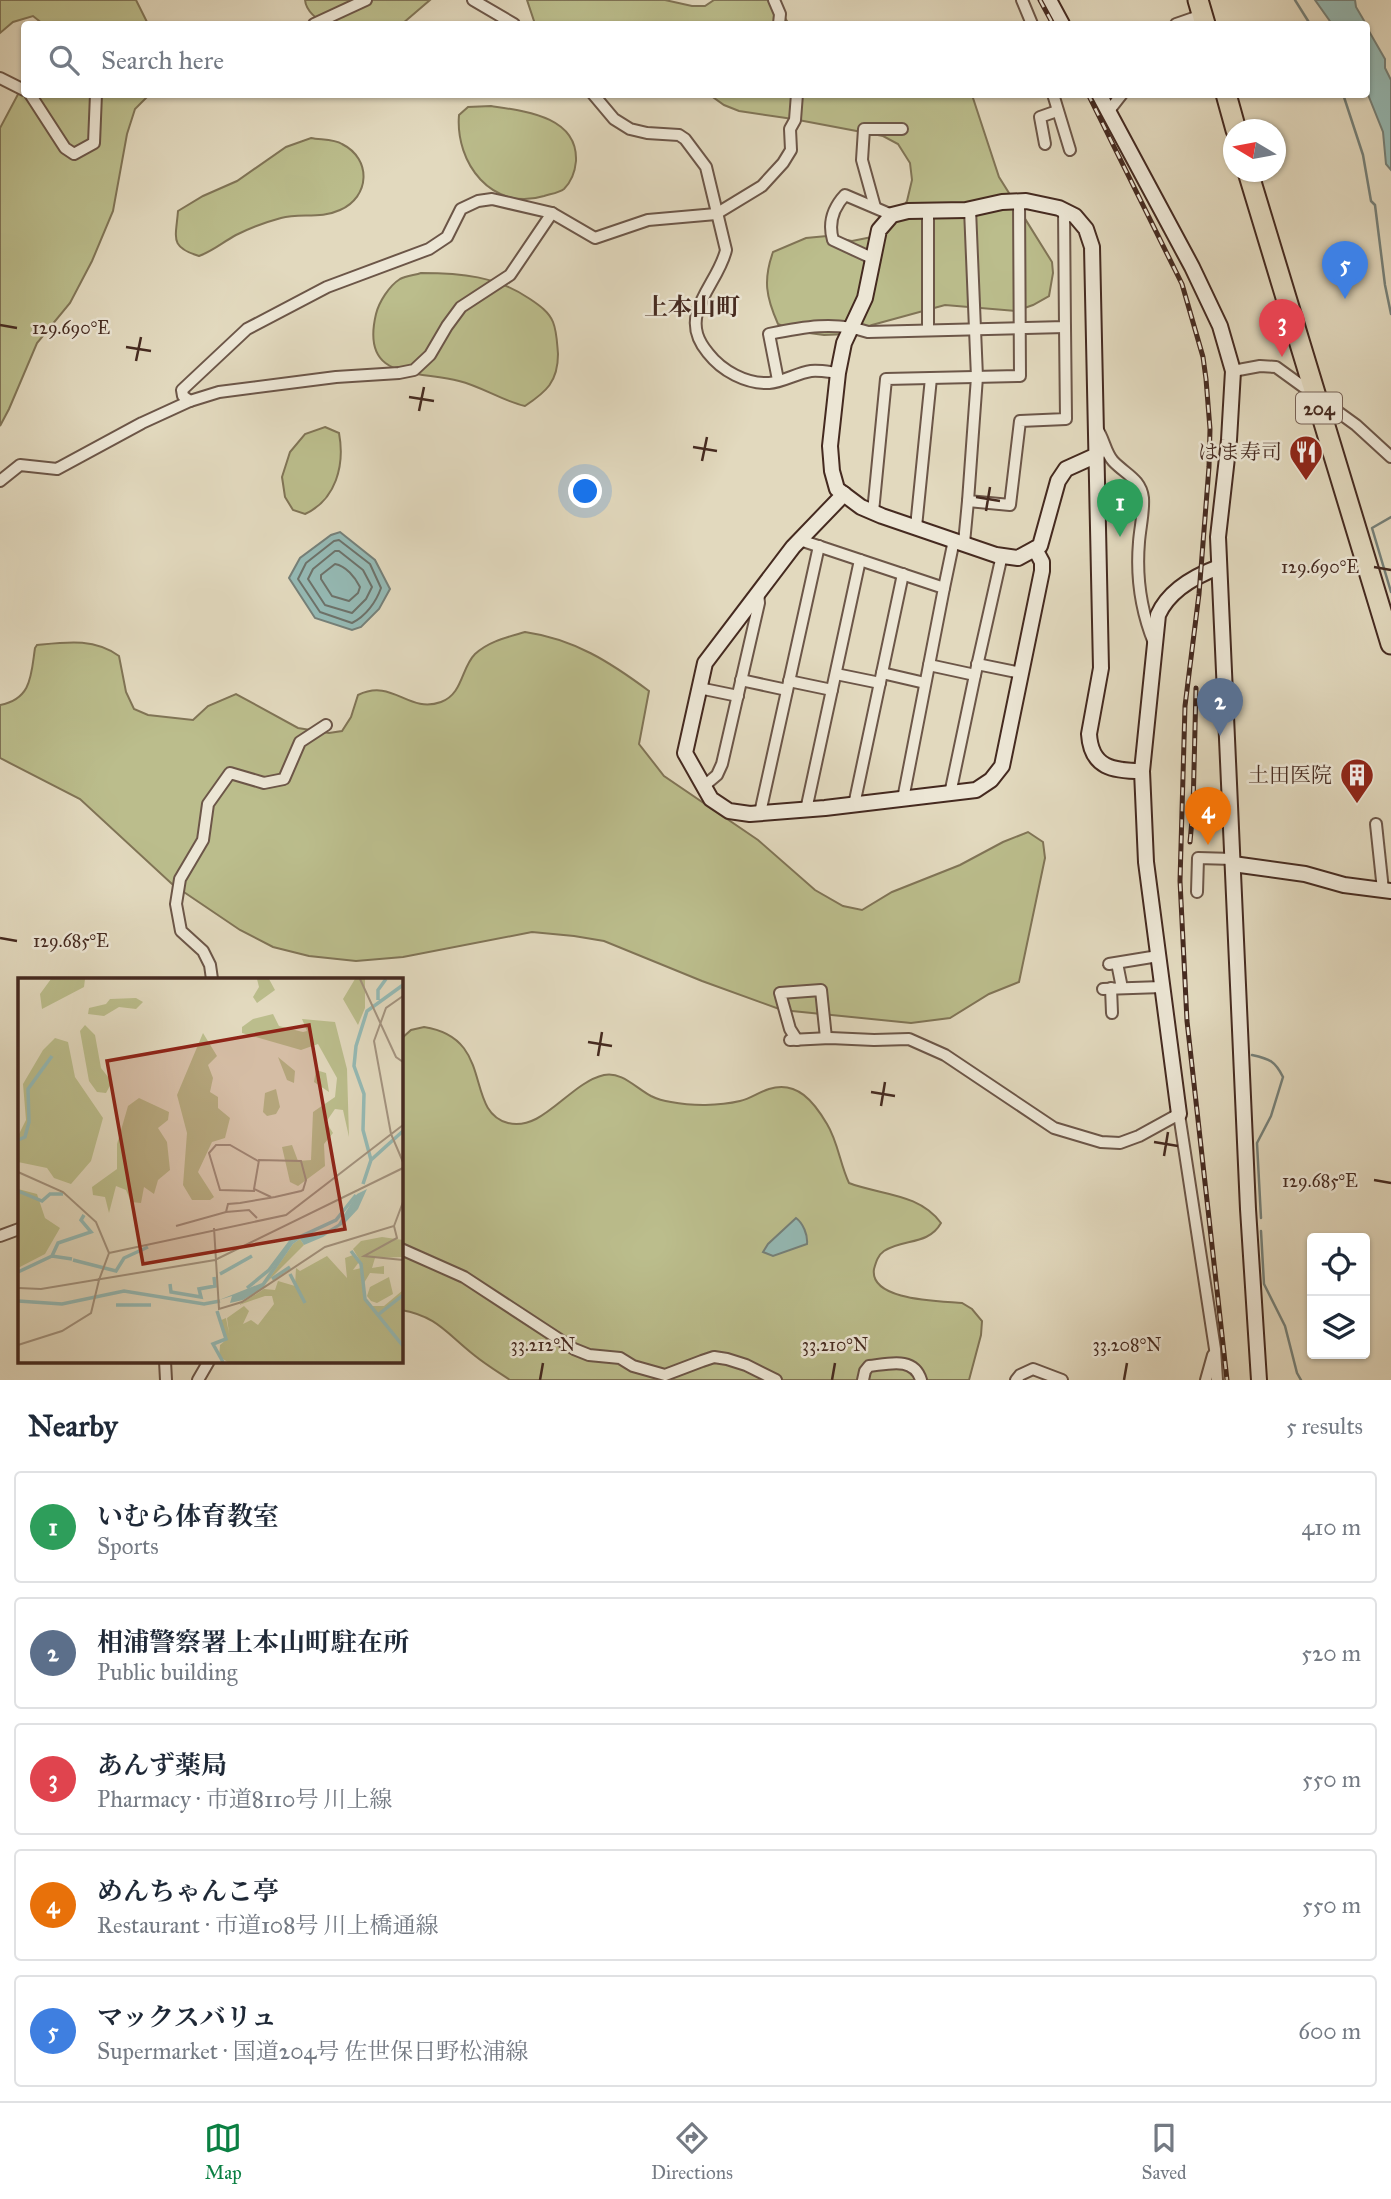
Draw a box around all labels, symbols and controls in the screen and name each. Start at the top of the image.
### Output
search box [21,21,1370,98]
icon: search [45,41,83,79]
text: Search here [101,44,224,76]
north arrow [1223,119,1286,182]
pin: 5 [1322,241,1368,299]
district label: 上本山町 [644,292,740,322]
pin: 3 [1259,299,1305,357]
text: 129.690°E [32,317,110,339]
road number: 204 [1296,392,1342,424]
restaurant icon: はま寿司 [1287,433,1325,482]
place label: はま寿司 [1198,439,1282,465]
your location [568,474,602,508]
pin: 1 [1097,479,1143,537]
text: 129.690°E [1281,556,1359,578]
pin: 2 [1197,678,1243,736]
building icon: 土田医院 [1338,756,1376,805]
place label: 土田医院 [1248,762,1332,788]
pin: 4 [1185,787,1231,845]
text: 129.685°E [33,930,109,952]
inset map [18,978,402,1363]
text: 129.685°E [1282,1170,1358,1192]
map controls [1307,1233,1370,1359]
button: locate [1307,1233,1370,1296]
button: layers [1307,1296,1370,1359]
text: 33.212°N [511,1334,575,1356]
text: 33.210°N [802,1334,868,1356]
text: 33.208°N [1093,1334,1161,1356]
text: Nearby [28,1408,118,1444]
text: 5 results [1286,1412,1363,1440]
text: いむら体育教室 [97,1500,279,1532]
text: 1 [48,1513,58,1541]
text: 410 m [1302,1513,1361,1541]
text: Sports [97,1532,159,1560]
text: 相浦警察署上本山町駐在所 [97,1626,409,1658]
text: 2 [47,1639,59,1667]
text: 520 m [1301,1639,1361,1667]
text: Public building [97,1658,237,1686]
text: あんず薬局 [97,1749,227,1781]
text: 3 [48,1765,58,1793]
text: 550 m [1302,1765,1361,1793]
text: Pharmacy · 市道8110号 川上線 [97,1785,392,1813]
text: めんちゃんこ亭 [97,1875,279,1907]
text: 4 [47,1891,59,1919]
text: 550 m [1302,1891,1361,1919]
text: Restaurant · 市道108号 川上橋通線 [97,1911,438,1939]
text: マックスバリュ [97,2001,277,2033]
text: 5 [48,2017,58,2045]
text: 600 m [1298,2017,1361,2045]
text: Supermarket · 国道204号 佐世保日野松浦線 [97,2037,528,2065]
tab: Map [204,2119,242,2184]
tab: Directions [651,2119,733,2184]
tab: Saved [1142,2119,1187,2184]

